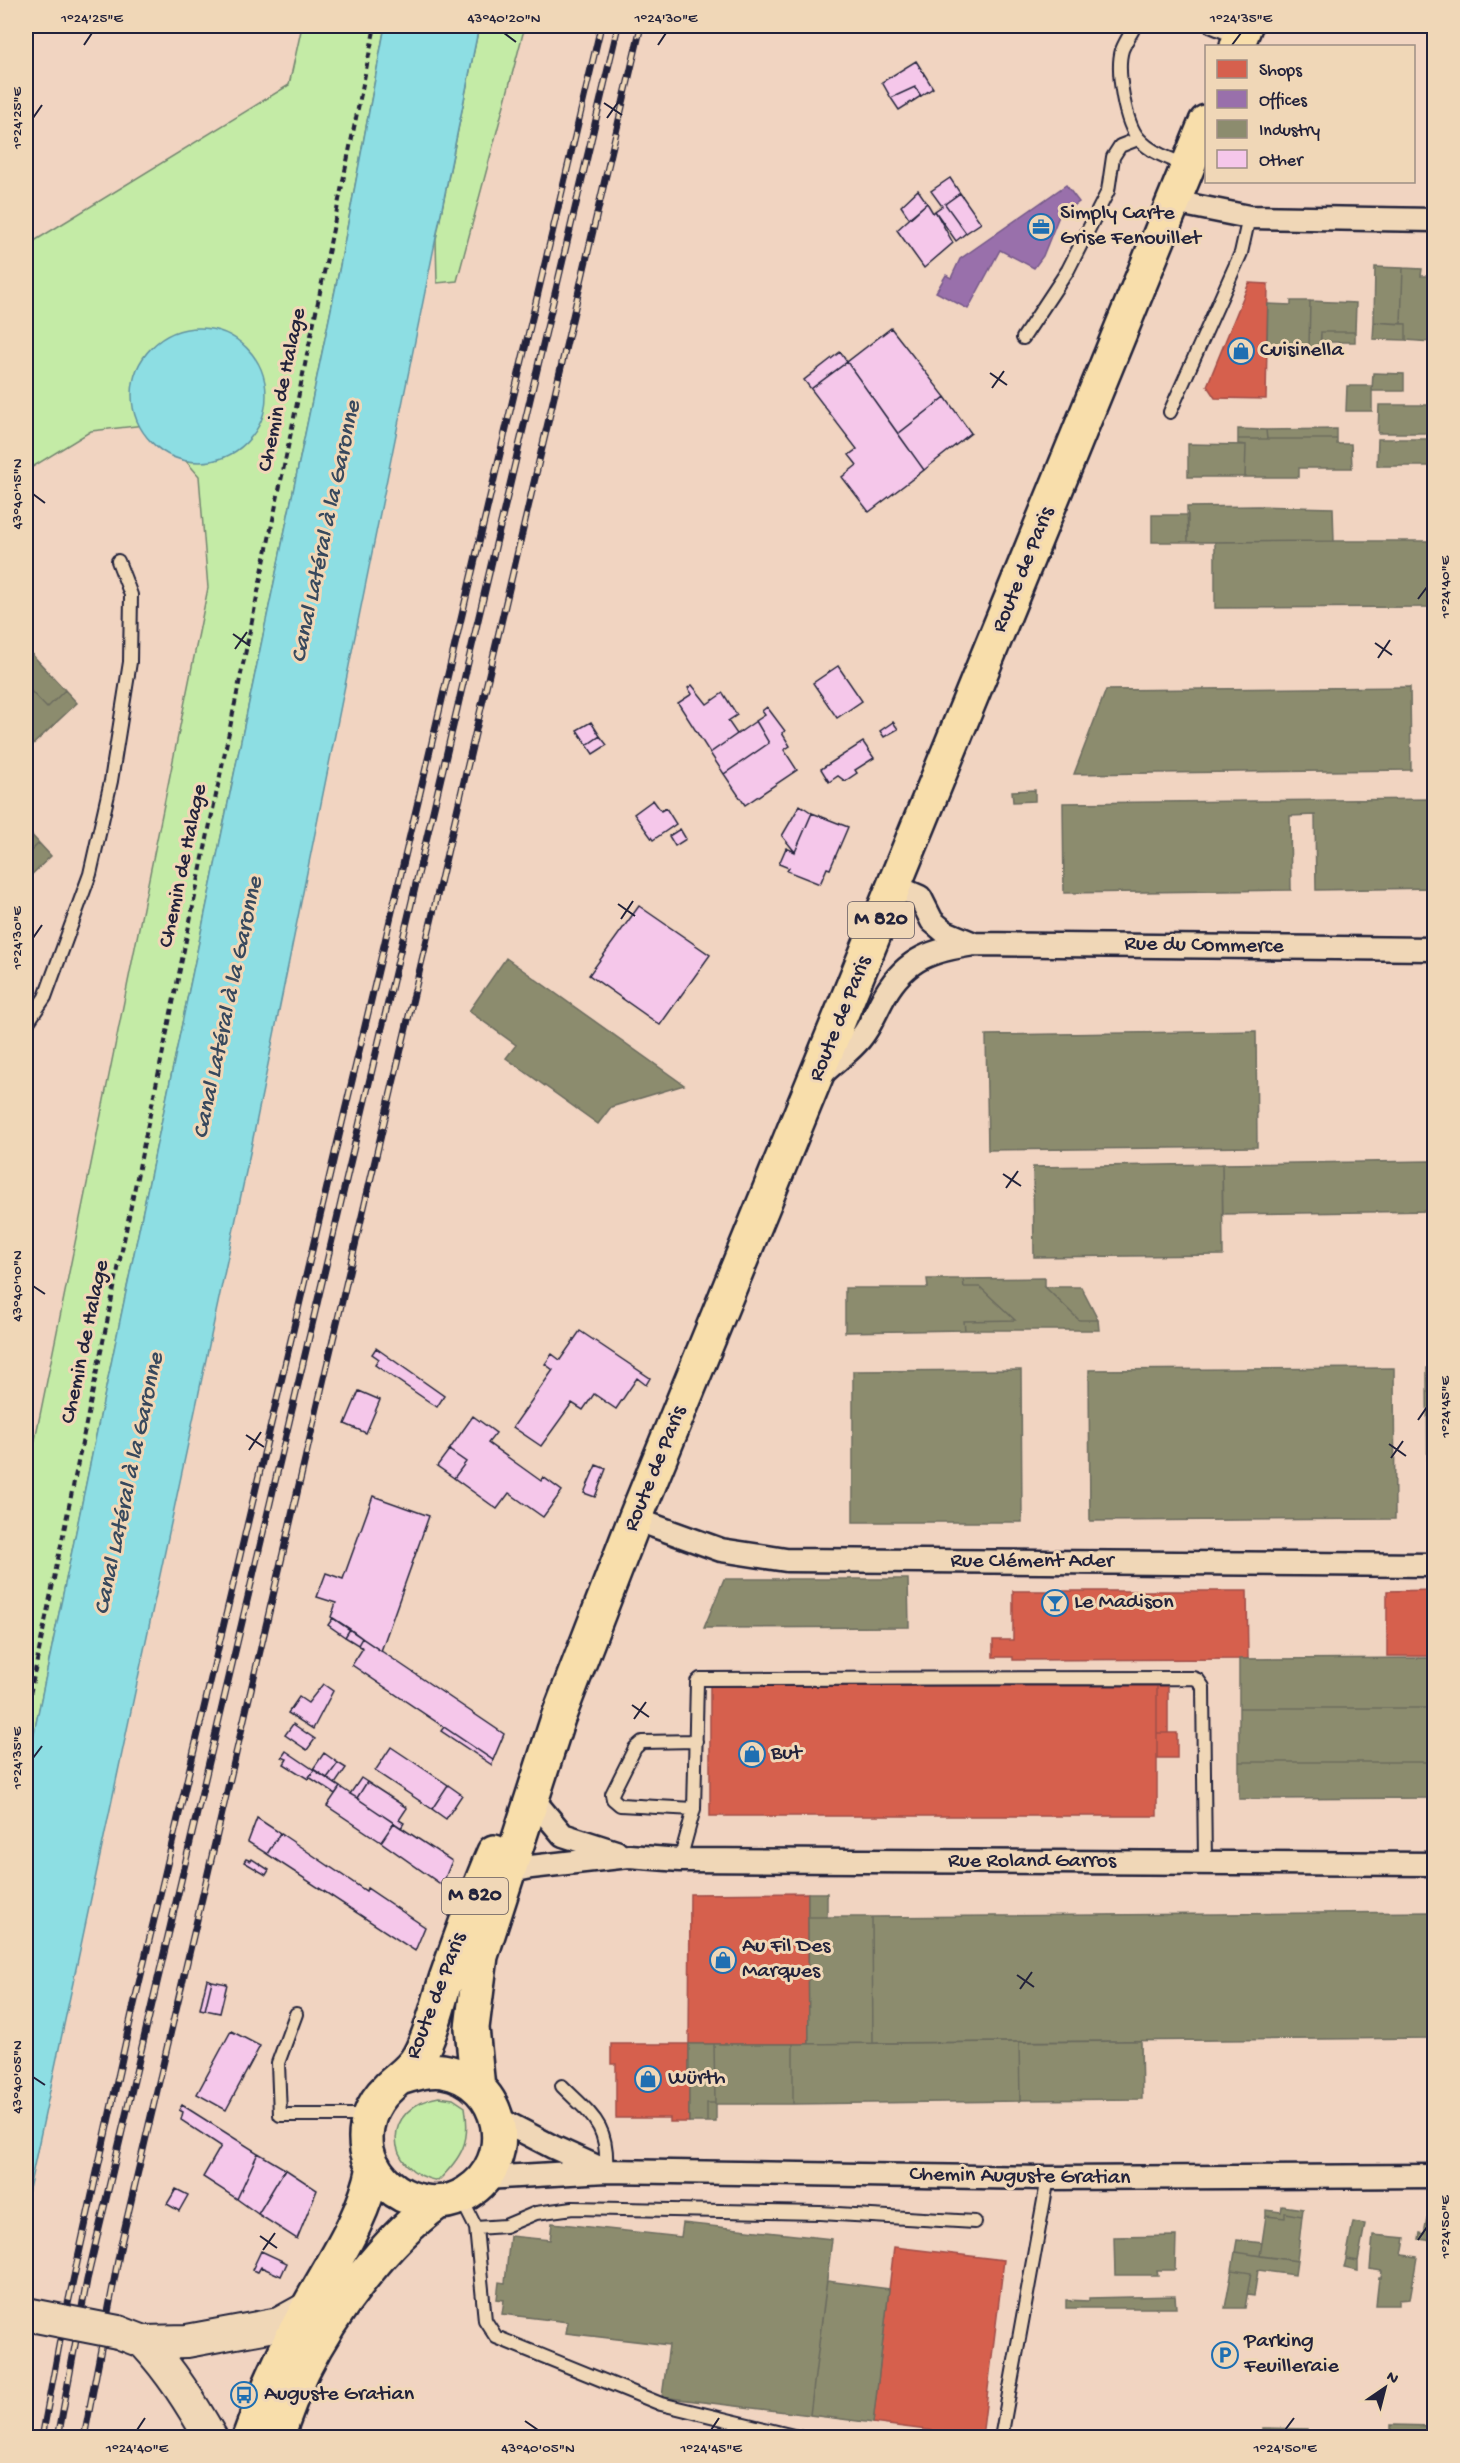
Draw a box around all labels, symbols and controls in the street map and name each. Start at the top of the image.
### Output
text: 1°24'25"E [60,10,124,28]
text: 43°40'20"N [468,10,541,28]
text: 1°24'30"E [634,10,698,28]
text: 1°24'35"E [1209,10,1273,28]
legend [1205,45,1415,183]
text: Shops [1259,61,1303,82]
text: 1°24'25"E [9,86,27,150]
text: Offices [1259,91,1308,112]
text: Industry [1259,121,1320,142]
text: Other [1259,151,1304,172]
place label: Simply Carte Grise Fenouillet [1060,201,1203,252]
office icon: Simply Carte Grise Fenouillet [1026,212,1056,242]
street label: Chemin de Halage [253,305,313,474]
shop icon: Cuisinella [1226,336,1256,366]
place label: Cuisinella [1260,338,1344,364]
water label: Canal Latéral à la Garonne [285,397,369,666]
text: 43°40'15"N [9,458,27,530]
street label: Route de Paris [987,503,1061,637]
text: 1°24'40"E [1437,555,1455,619]
street label: Chemin de Halage [154,781,214,950]
water label: Canal Latéral à la Garonne [187,873,271,1142]
road number: M 820 [848,902,914,938]
text: 1°24'30"E [9,906,27,970]
street label: Rue du Commerce [1124,932,1285,960]
street label: Route de Paris [804,952,878,1086]
text: 43°40'10"N [9,1250,27,1322]
street label: Chemin de Halage [56,1257,116,1426]
water label: Canal Latéral à la Garonne [88,1349,172,1618]
text: 1°24'45"E [1437,1376,1455,1439]
street label: Route de Paris [619,1402,693,1536]
street label: Rue Clément Ader [950,1549,1116,1575]
bar icon: Le Madison [1040,1588,1070,1618]
place label: Le Madison [1074,1590,1174,1616]
text: 1°24'35"E [9,1726,27,1790]
shop icon: But [737,1739,767,1769]
place label: But [770,1741,804,1767]
street label: Rue Roland Garros [948,1849,1117,1875]
road number: M 820 [442,1878,508,1914]
street label: Route de Paris [401,1928,473,2063]
place label: Au Fil Des Marques [742,1934,831,1985]
shop icon: Au Fil Des Marques [708,1945,738,1975]
text: 43°40'05"N [9,2040,27,2114]
shop icon: Würth [633,2064,663,2094]
place label: Würth [668,2066,726,2092]
street label: Chemin Auguste Gratian [909,2162,1131,2192]
text: 1°24'50"E [1437,2195,1455,2260]
place label: Parking Feuilleraie [1243,2329,1340,2380]
parking icon: Parking Feuilleraie [1210,2340,1240,2370]
north arrow [1355,2358,1415,2418]
text: N [1382,2368,1402,2390]
bus stop icon: Auguste Gratian [229,2380,259,2410]
place label: Auguste Gratian [264,2382,415,2408]
text: 1°24'40"E [105,2440,169,2458]
text: 43°40'05"N [501,2440,575,2458]
text: 1°24'45"E [679,2440,742,2458]
text: 1°24'50"E [1252,2440,1317,2458]

